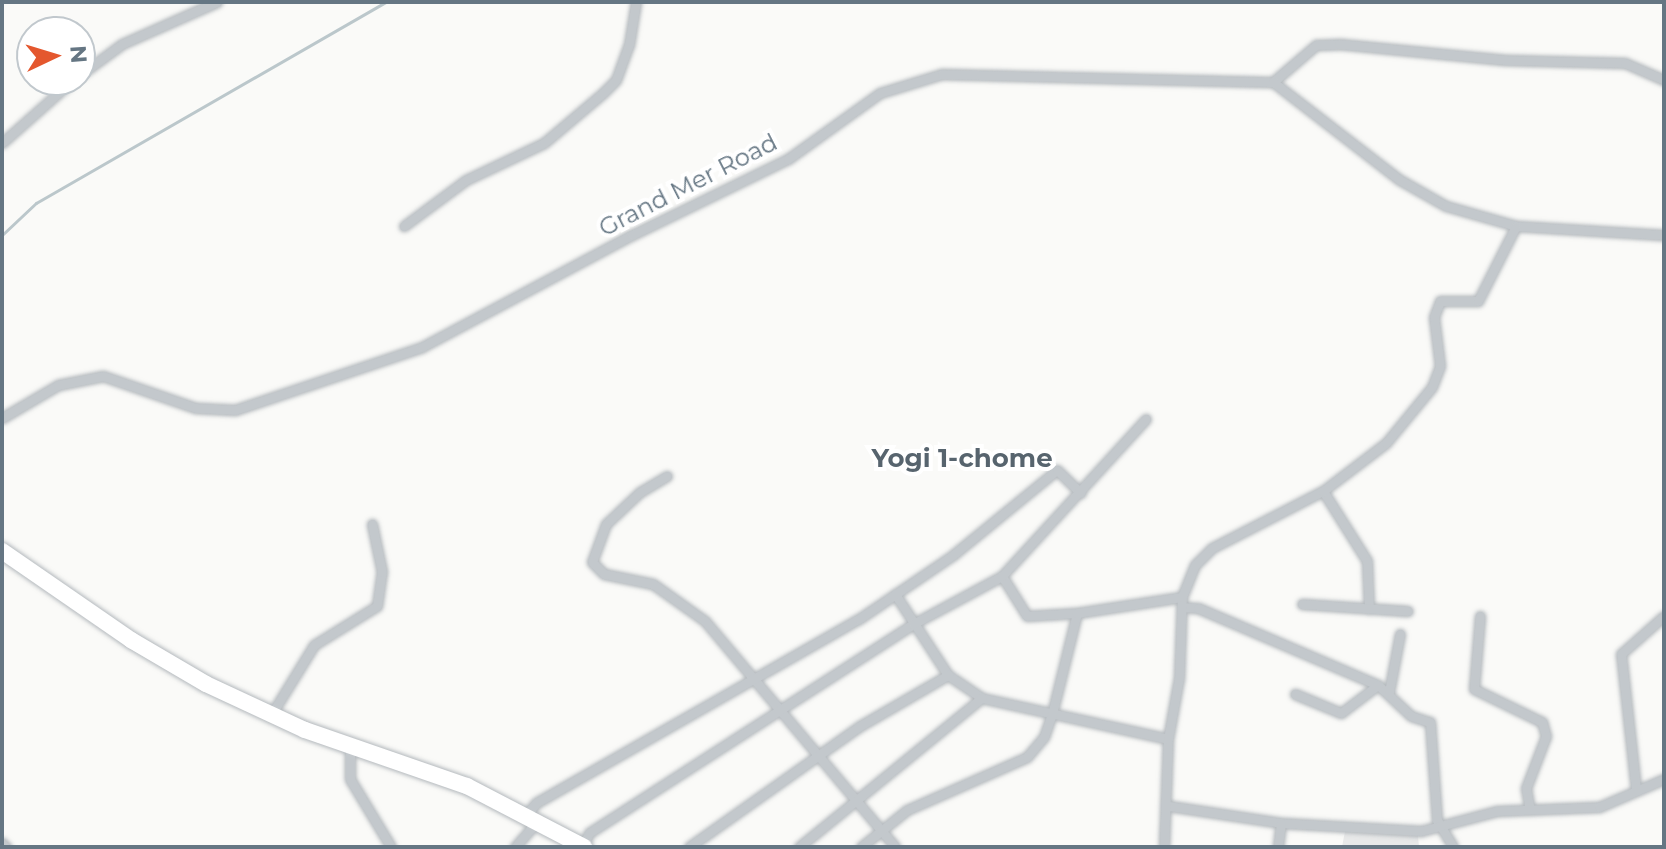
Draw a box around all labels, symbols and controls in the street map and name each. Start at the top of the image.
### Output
north arrow [16,16,96,96]
text: N [64,45,93,64]
street label: Grand Mer Road [594,128,782,242]
district label: Yogi 1-chome [871,443,1053,475]

